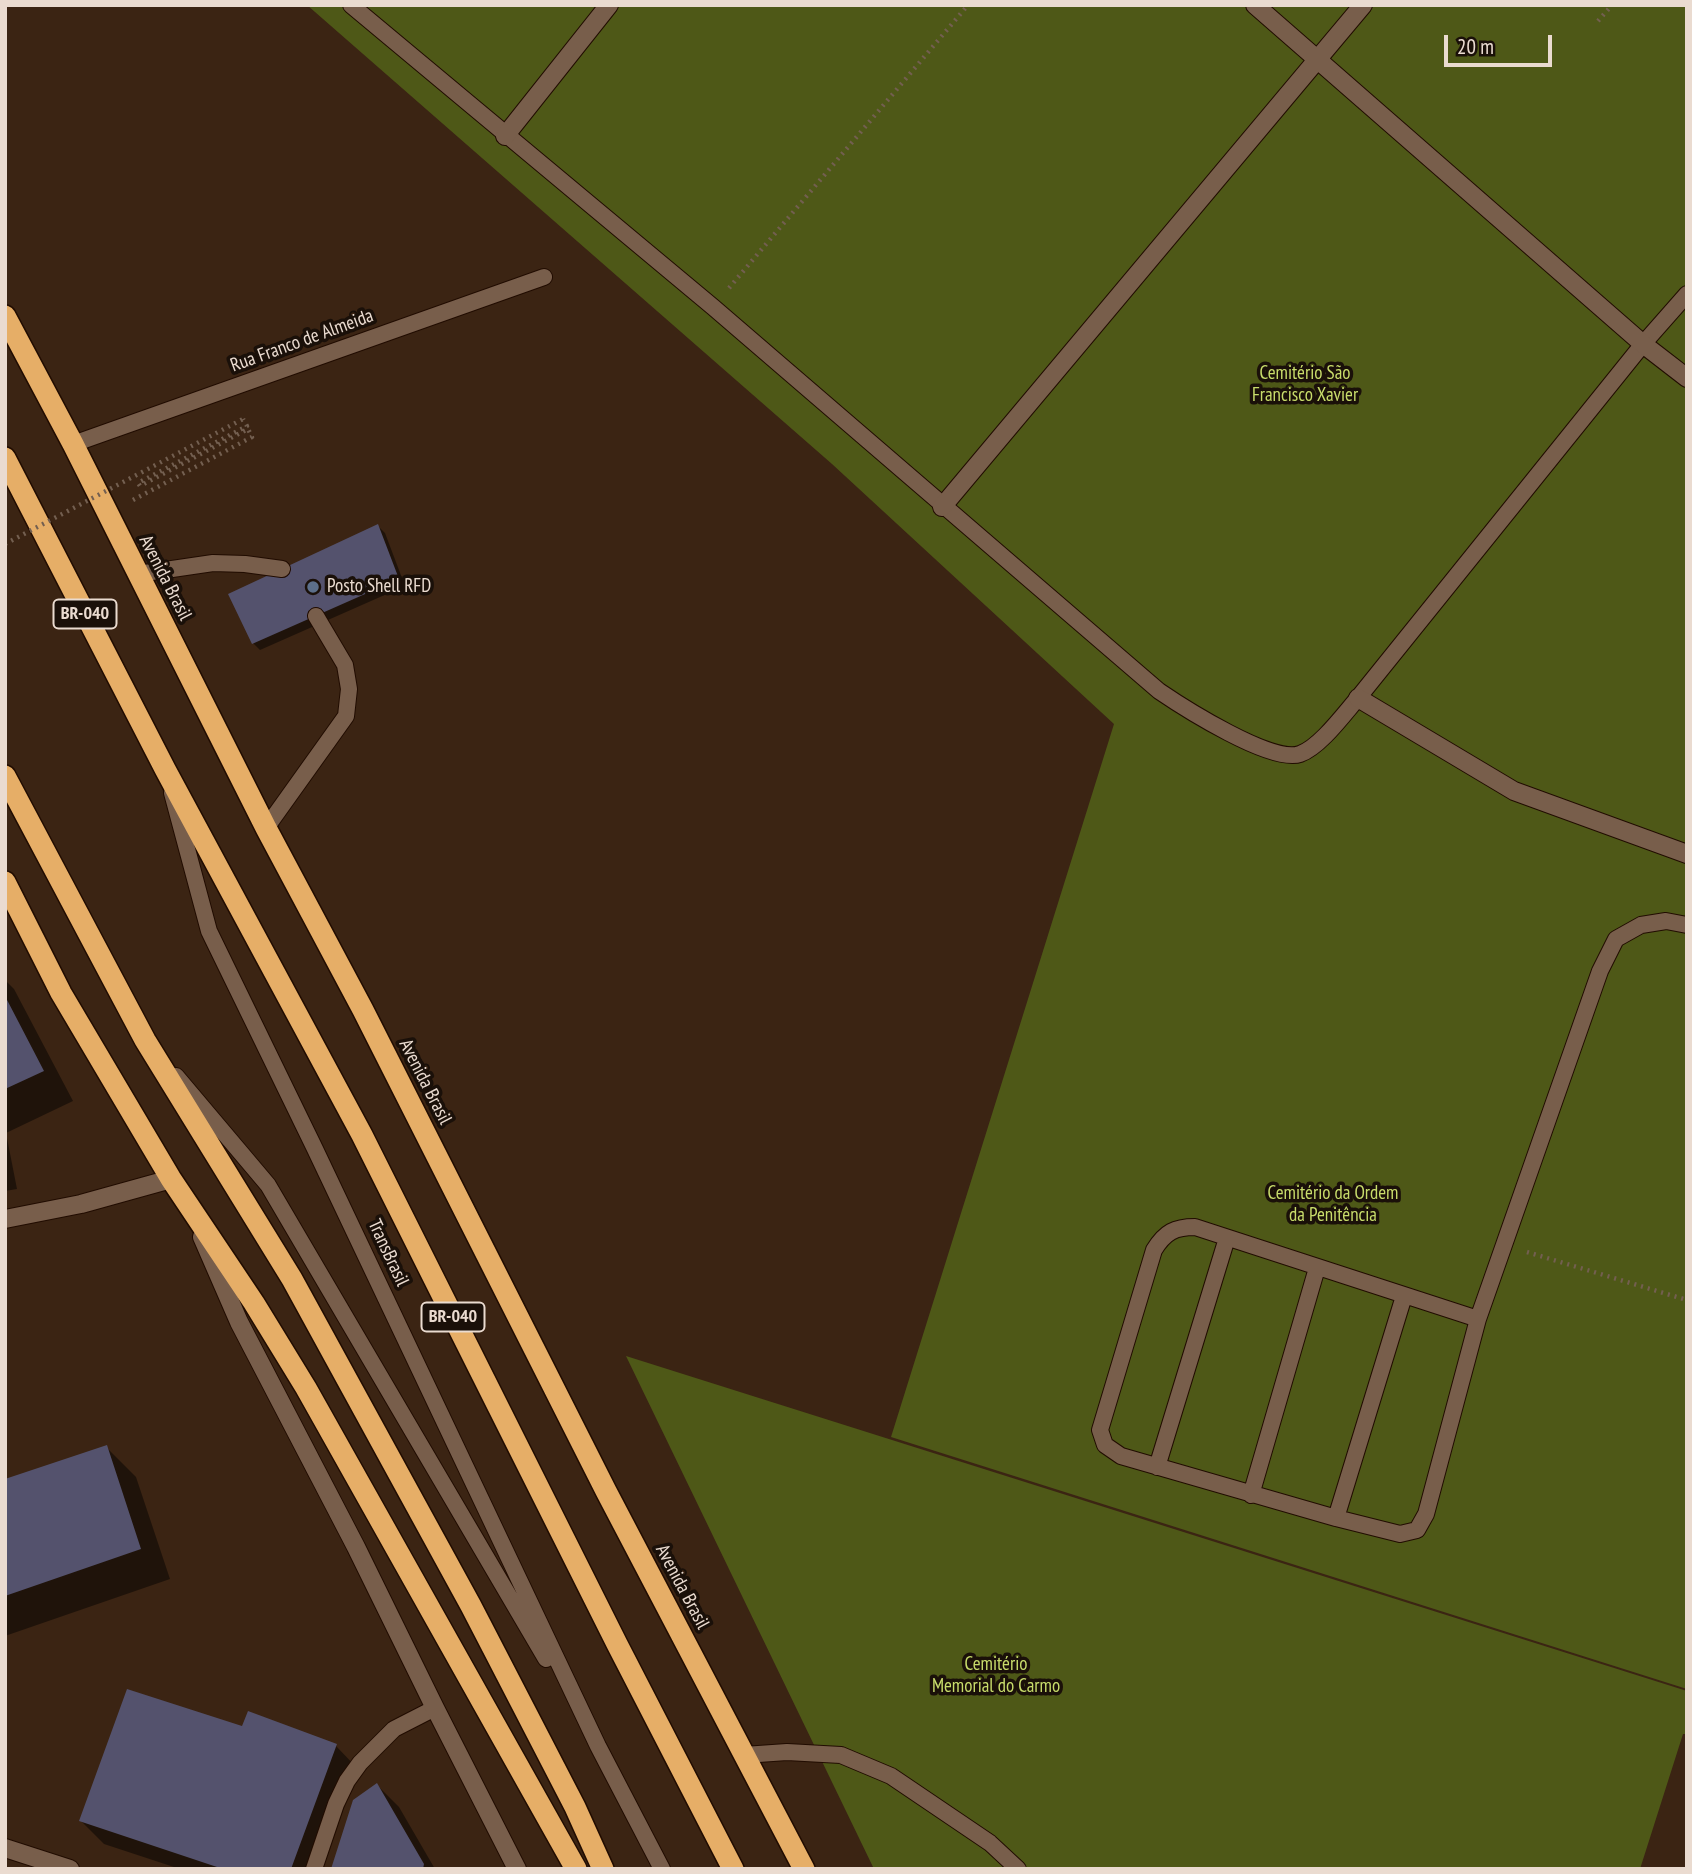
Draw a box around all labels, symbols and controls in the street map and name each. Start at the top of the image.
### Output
scale bar [1447,21,1556,65]
text: 20 m [1457,33,1494,60]
street label: Rua Franco de Almeida [227,305,377,377]
park label: Cemitério São Francisco Xavier [1252,363,1358,407]
street label: Avenida Brasil [134,532,196,624]
place label: Posto Shell RFD [327,576,431,598]
marker: Posto Shell RFD [305,579,321,595]
road number: BR-040 [54,600,116,628]
street label: Avenida Brasil [394,1036,456,1128]
park label: Cemitério da Ordem da Penitência [1268,1183,1398,1227]
street label: TransBrasil [363,1216,413,1290]
road number: BR-040 [421,1302,484,1332]
street label: Avenida Brasil [650,1541,714,1633]
park label: Cemitério Memorial do Carmo [932,1654,1060,1698]

